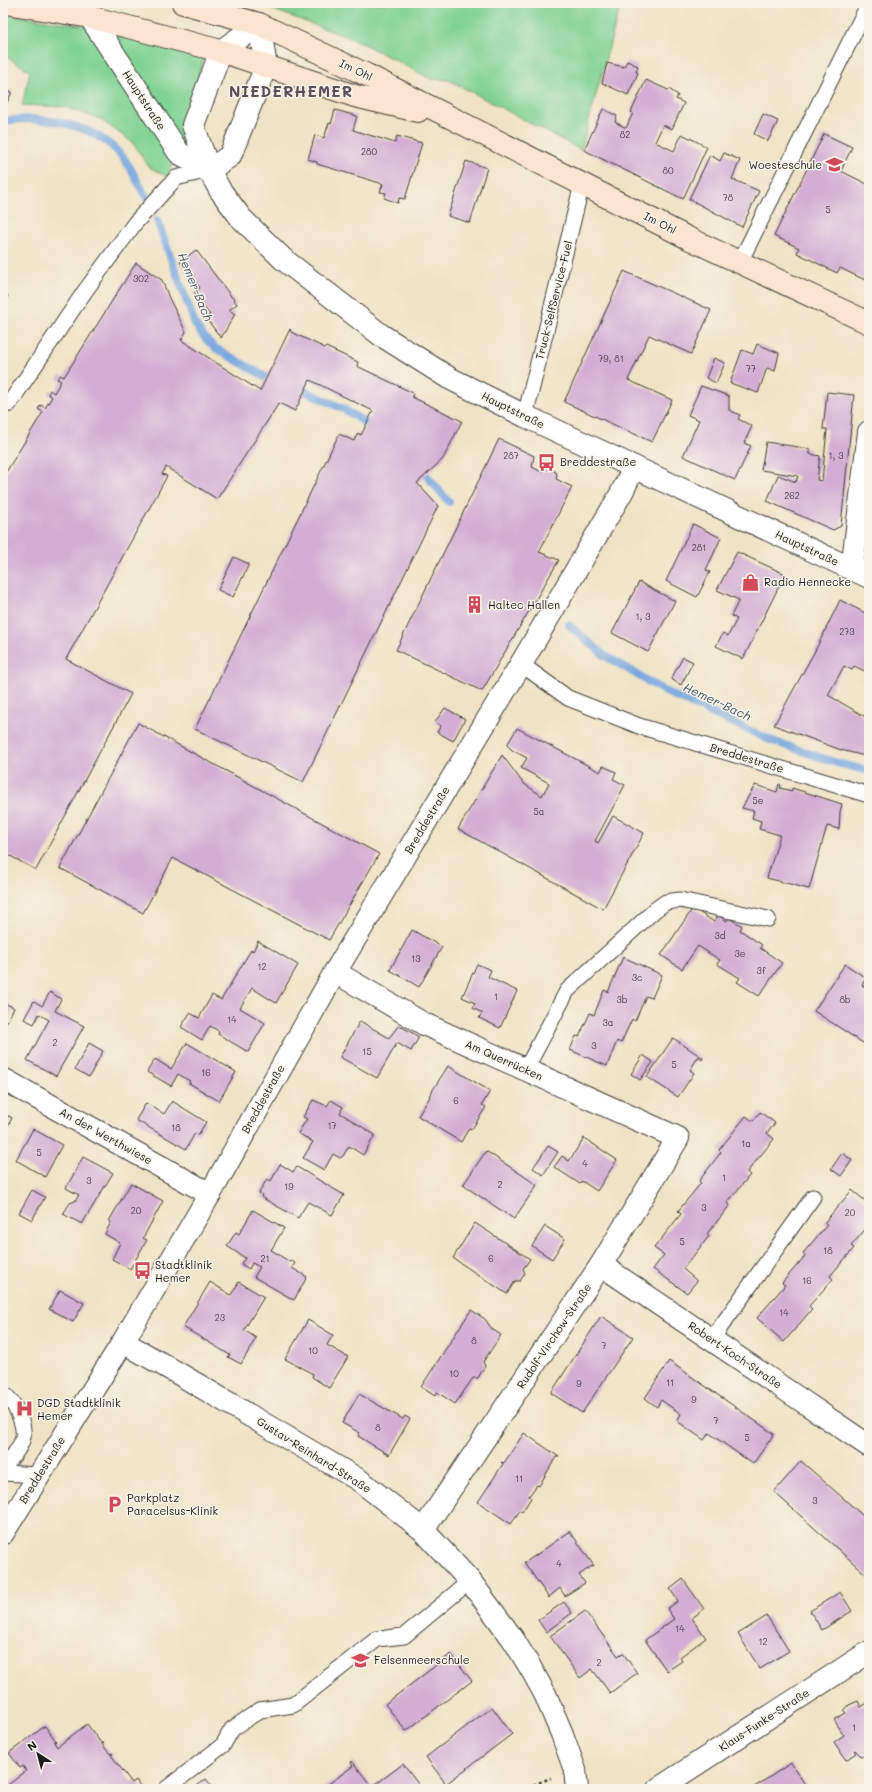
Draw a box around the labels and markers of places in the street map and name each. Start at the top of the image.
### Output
school or university icon: Woesteschule [825,155,845,175]
place label: Woesteschule [748,157,822,172]
bus stop icon: Breddestraße [537,452,557,472]
place label: Breddestraße [560,454,636,469]
shop icon: Radio Hennecke [741,572,761,592]
place label: Radio Hennecke [764,574,851,589]
building icon: Haltec Hallen [465,595,485,615]
place label: Haltec Hallen [488,597,560,612]
place label: Stadtklinik Hemer [155,1257,212,1285]
bus stop icon: Stadtklinik Hemer [132,1261,152,1281]
place label: DGD Stadtklinik Hemer [37,1395,121,1423]
hospital icon: DGD Stadtklinik Hemer [14,1399,34,1419]
place label: Parkplatz Paracelsus-Klinik [127,1490,219,1518]
parking icon: Parkplatz Paracelsus-Klinik [104,1494,124,1514]
school or university icon: Felsenmeerschule [351,1650,371,1670]
place label: Felsenmeerschule [374,1652,470,1667]

